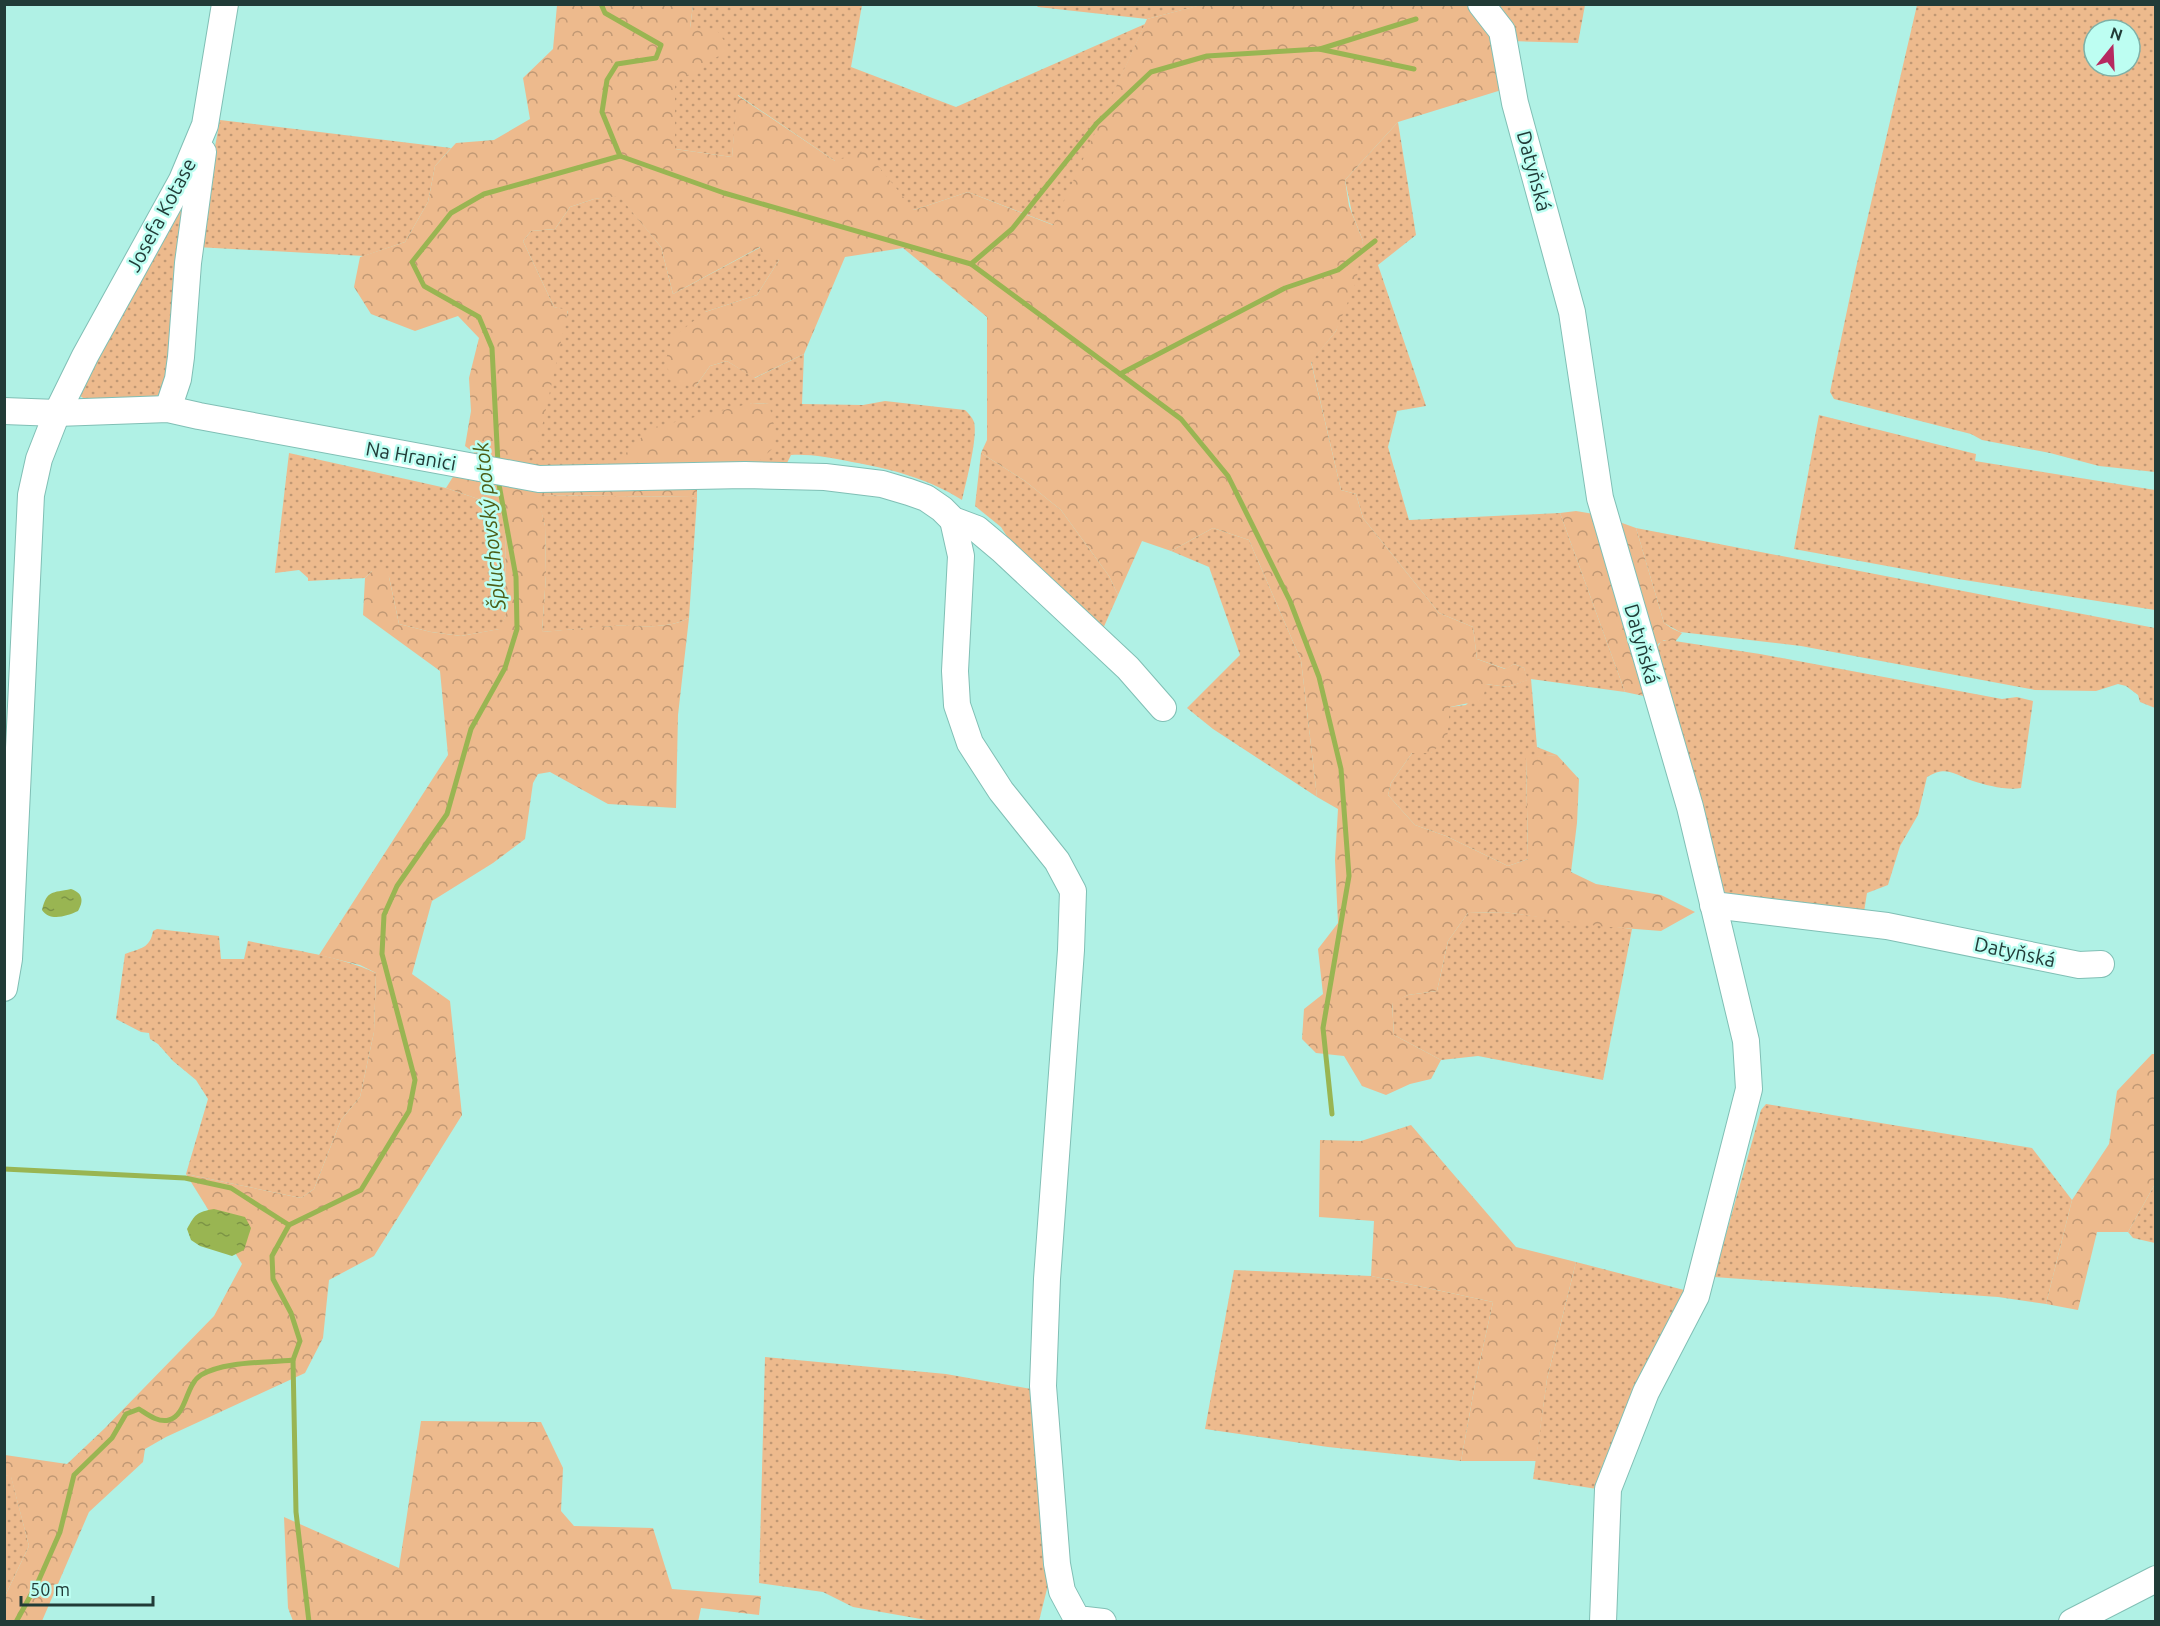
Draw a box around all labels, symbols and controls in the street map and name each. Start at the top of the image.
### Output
north arrow [2082,18,2142,78]
text: N [2108,23,2125,44]
street label: Datyňská [1513,128,1556,214]
street label: Josefa Kotase [121,154,200,275]
street label: Na Hranici [364,436,458,475]
water label: Špluchovský potok [468,441,510,612]
street label: Datyňská [1620,601,1665,687]
street label: Datyňská [1972,932,2058,971]
scale bar [21,1569,153,1607]
text: 50 m [30,1579,70,1599]

